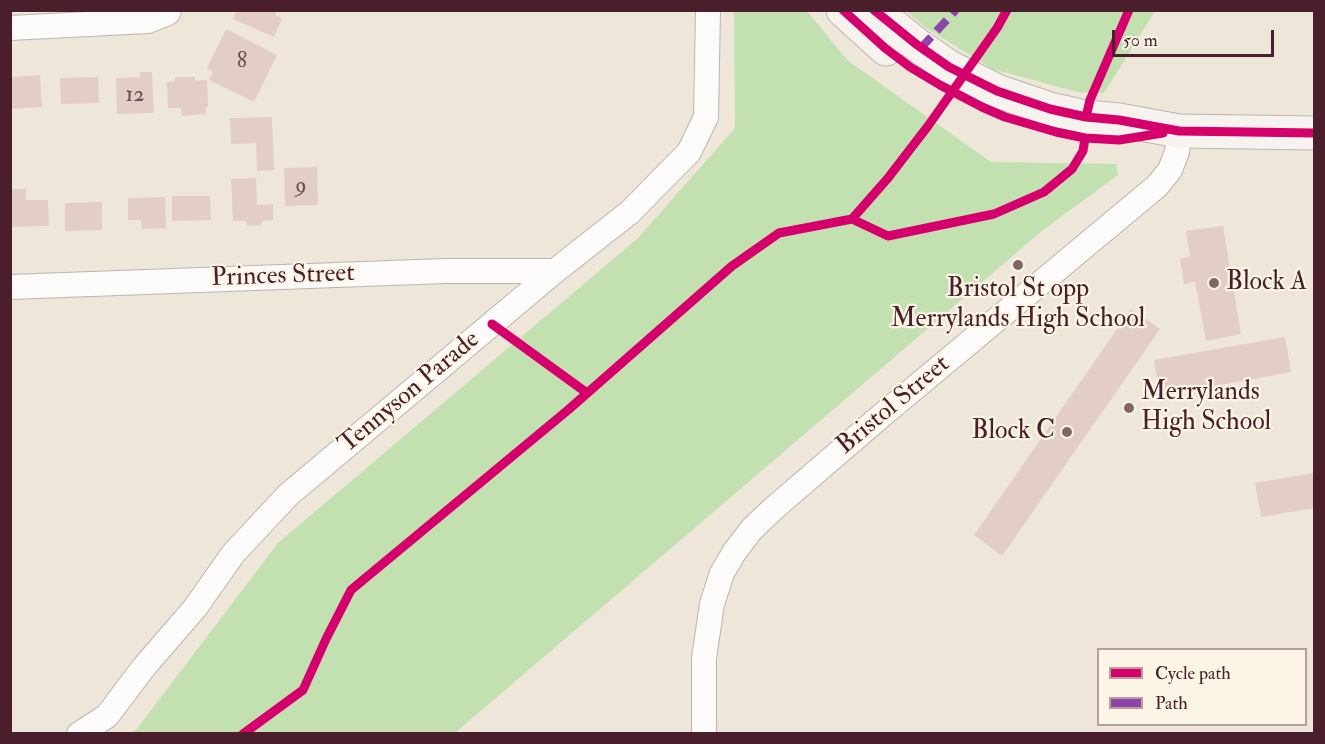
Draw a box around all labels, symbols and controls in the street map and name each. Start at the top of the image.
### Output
scale bar [1115,18,1277,56]
text: 50 m [1123,29,1158,52]
house number: 8 [237,49,247,75]
house number: 12 [125,83,145,109]
house number: 9 [295,174,307,200]
marker: Bristol St opp Merrylands High School [1011,258,1025,272]
street label: Princes Street [211,259,355,295]
place label: Block A [1226,267,1307,299]
place label: Bristol St opp Merrylands High School [891,274,1145,336]
marker: Block A [1207,276,1221,290]
street label: Tennyson Parade [333,325,487,461]
street label: Bristol Street [831,350,957,462]
place label: Merrylands High School [1141,377,1271,438]
marker: Merrylands High School [1122,401,1136,415]
place label: Block C [972,416,1055,448]
marker: Block C [1060,425,1074,439]
legend [1097,648,1307,726]
text: Cycle path [1155,662,1231,685]
text: Path [1155,692,1188,715]

